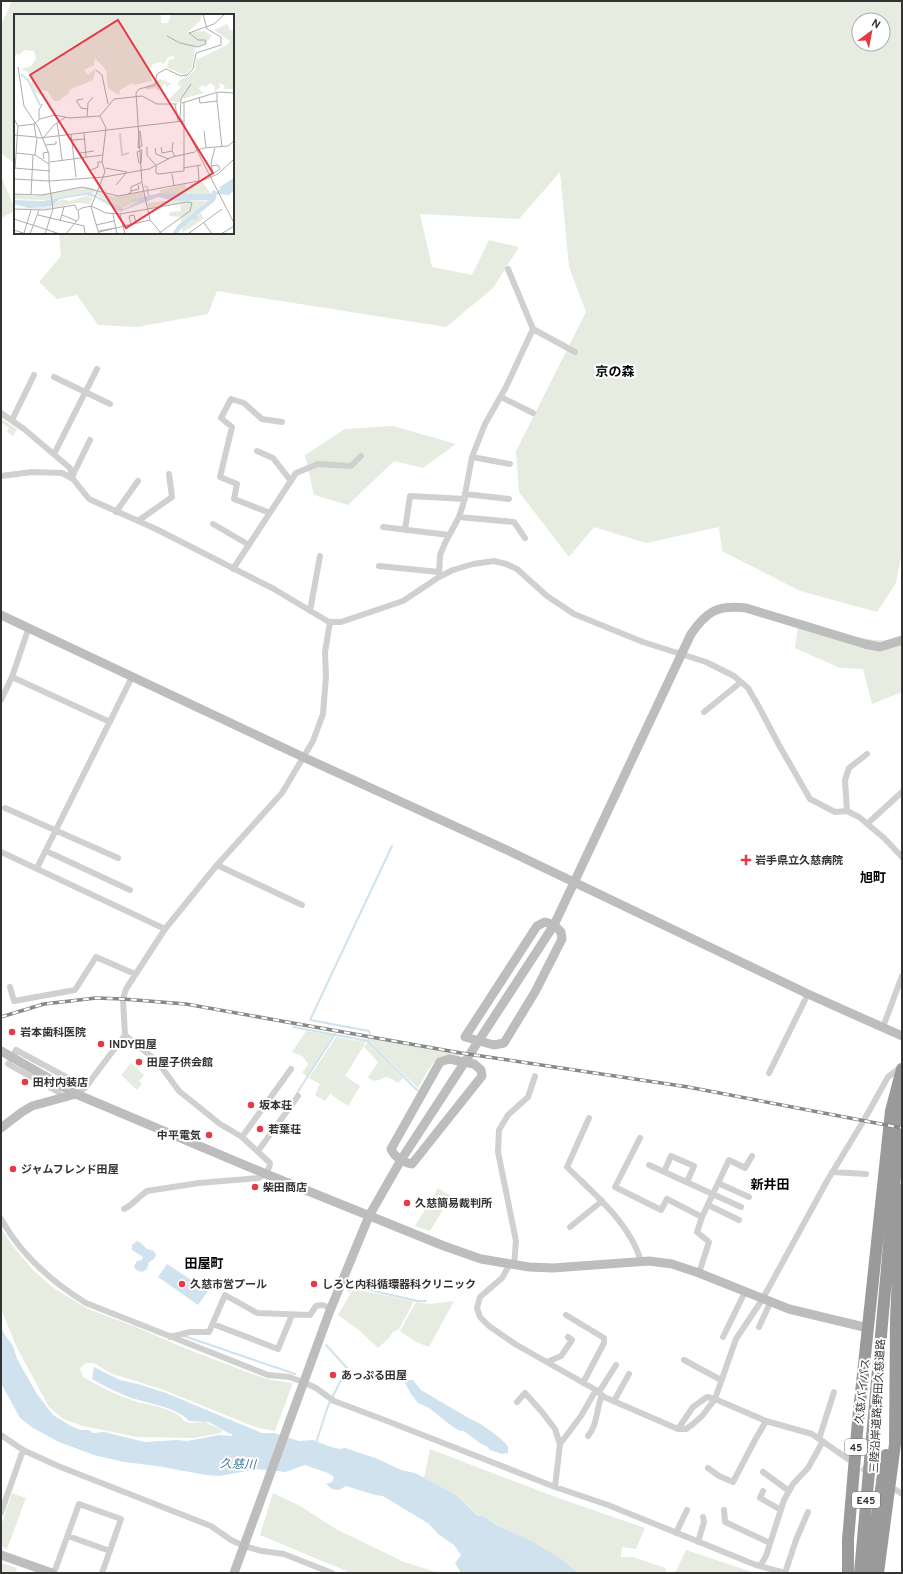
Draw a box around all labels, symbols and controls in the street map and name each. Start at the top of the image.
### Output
north arrow [851,12,891,52]
inset map [14,14,234,234]
text: N [869,16,883,32]
district label: 京の森 [595,365,635,381]
marker: 岩手県立久慈病院 [740,854,752,866]
place label: 岩手県立久慈病院 [755,854,843,868]
district label: 旭町 [860,871,886,887]
place label: 岩本歯科医院 [20,1026,86,1040]
marker: 岩本歯科医院 [7,1027,17,1037]
place label: INDY田屋 [109,1038,157,1052]
marker: INDY田屋 [96,1039,106,1049]
place label: 田屋子供会館 [147,1056,213,1070]
marker: 田屋子供会館 [134,1057,144,1067]
place label: 田村内装店 [33,1076,88,1090]
marker: 田村内装店 [20,1077,30,1087]
place label: 坂本荘 [259,1099,292,1113]
marker: 坂本荘 [246,1100,256,1110]
place label: 若葉荘 [268,1123,301,1137]
marker: 若葉荘 [255,1124,265,1134]
place label: 中平電気 [157,1129,201,1143]
marker: 中平電気 [204,1130,214,1140]
place label: ジャムフレンド田屋 [21,1163,119,1177]
marker: ジャムフレンド田屋 [8,1164,18,1174]
district label: 新井田 [750,1177,790,1194]
place label: 柴田商店 [263,1181,307,1195]
marker: 柴田商店 [250,1182,260,1192]
place label: 久慈簡易裁判所 [415,1197,492,1211]
marker: 久慈簡易裁判所 [402,1198,412,1208]
district label: 田屋町 [184,1257,224,1273]
place label: 久慈市営プール [190,1278,267,1292]
place label: しろと内科循環器科クリニック [322,1278,476,1292]
marker: 久慈市営プール [177,1279,187,1289]
marker: しろと内科循環器科クリニック [309,1279,319,1289]
street label: 三陸沿岸道路;野田久慈道路 [867,1339,889,1474]
street label: 久慈バイパス [853,1358,873,1425]
place label: あっぷる田屋 [341,1369,407,1383]
marker: あっぷる田屋 [328,1370,338,1380]
road number: 45 [845,1439,867,1455]
water label: 久慈川 [220,1456,258,1474]
road number: E45 [852,1492,880,1508]

